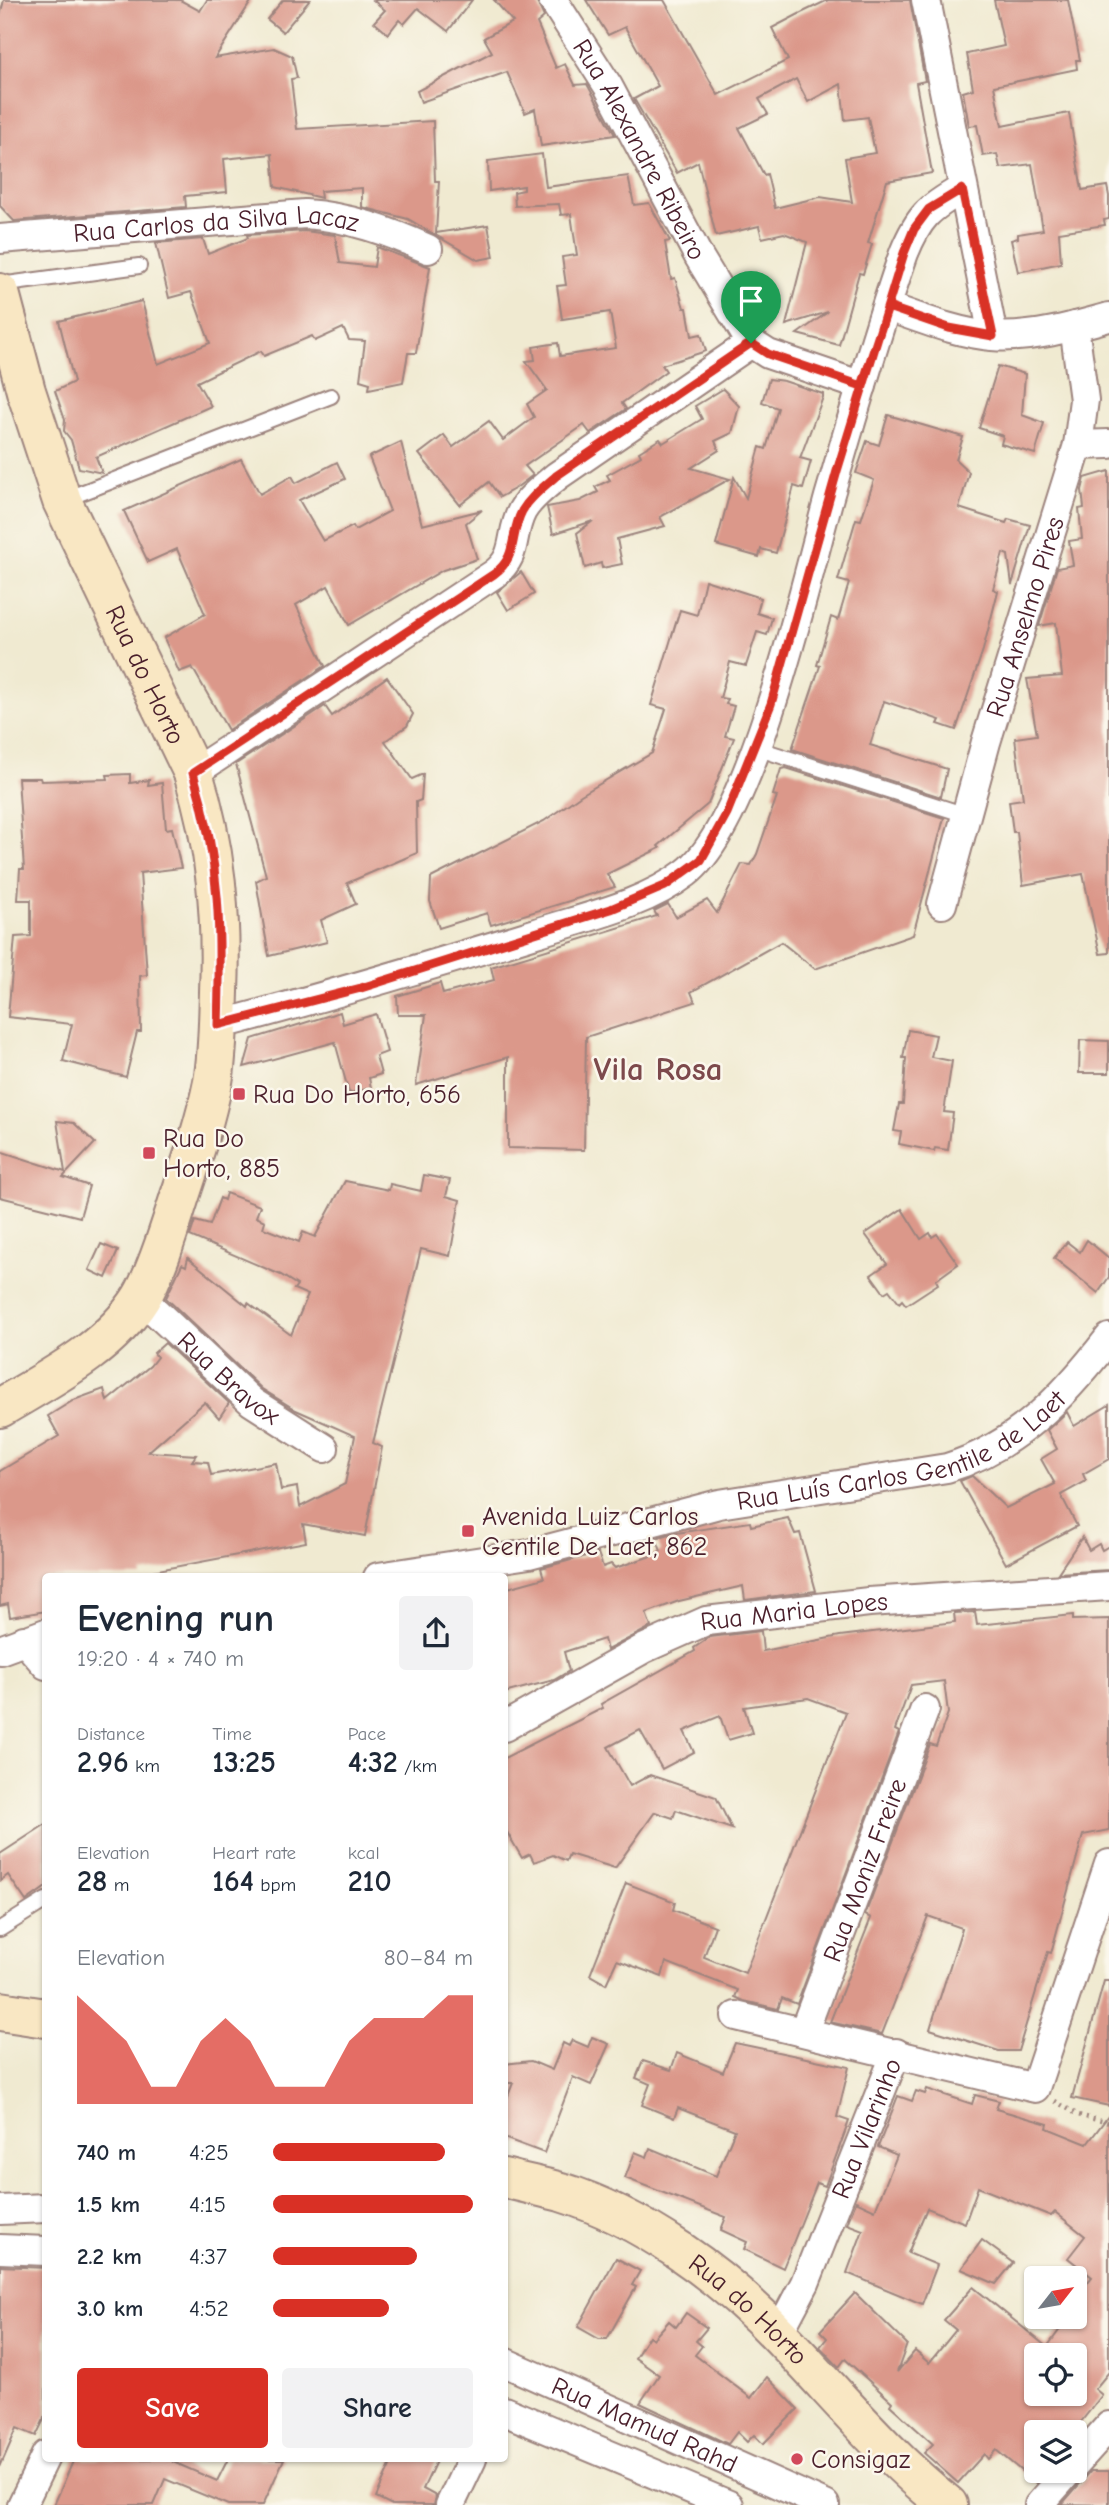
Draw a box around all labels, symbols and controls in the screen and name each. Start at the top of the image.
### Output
street label: Rua Alexandre Ribeiro [566,34,712,265]
street label: Rua Carlos da Silva Lacaz [72,200,362,249]
pin [721,271,781,343]
icon: arrive [732,282,770,320]
street label: Rua Anselmo Pires [981,513,1071,721]
street label: Rua do Horto [99,601,191,750]
district label: Vila Rosa [593,1050,723,1088]
place label: Rua Do Horto, 656 [253,1080,461,1110]
marker: Rua Do Horto, 656 [231,1086,247,1102]
place label: Rua Do Horto, 885 [163,1124,280,1184]
marker: Rua Do Horto, 885 [141,1145,157,1161]
street label: Rua Bravox [171,1326,285,1432]
street label: Rua Luís Carlos Gentile de Laet [735,1384,1073,1517]
place label: Avenida Luiz Carlos Gentile De Laet, 862 [482,1502,707,1562]
marker: Avenida Luiz Carlos Gentile De Laet, 862 [460,1523,476,1539]
street label: Rua Maria Lopes [699,1587,889,1638]
button: share [399,1596,473,1670]
text: Evening run [77,1597,274,1641]
text: 19:20 · 4 × 740 m [77,1645,244,1672]
text: Distance [77,1723,145,1745]
text: Time [212,1723,252,1745]
text: Pace [348,1723,386,1745]
text: 2.96 [77,1745,129,1780]
text: 13:25 [212,1745,276,1780]
text: 4:32 [348,1745,398,1780]
text: km [129,1755,160,1777]
text: /km [398,1755,437,1777]
street label: Rua Moniz Freire [817,1775,913,1966]
text: Elevation [77,1842,150,1864]
text: Heart rate [212,1842,296,1864]
text: kcal [348,1842,380,1864]
text: 28 [77,1864,107,1899]
text: 164 [212,1864,254,1899]
text: 210 [348,1864,392,1899]
text: m [107,1874,129,1896]
text: bpm [254,1874,296,1896]
text: Elevation [77,1944,165,1971]
text: 80–84 m [384,1944,473,1971]
street label: Rua Vilarinho [826,2054,908,2203]
text: 740 m [77,2139,136,2166]
text: 4:25 [189,2139,229,2166]
text: 1.5 km [77,2191,140,2218]
text: 4:15 [189,2191,226,2218]
text: 2.2 km [77,2243,142,2270]
text: 4:37 [189,2243,227,2270]
street label: Rua do Horto [683,2248,814,2372]
north arrow [1024,2266,1087,2329]
map controls [1024,2266,1087,2483]
text: 3.0 km [77,2295,143,2322]
text: 4:52 [189,2295,229,2322]
button: locate [1024,2343,1087,2406]
button: Save [77,2368,268,2448]
button: Share [282,2368,473,2448]
street label: Rua Mamud Rahd [547,2371,742,2480]
button: layers [1024,2420,1087,2483]
place label: Consigaz [811,2445,910,2475]
marker: Consigaz [789,2451,805,2467]

